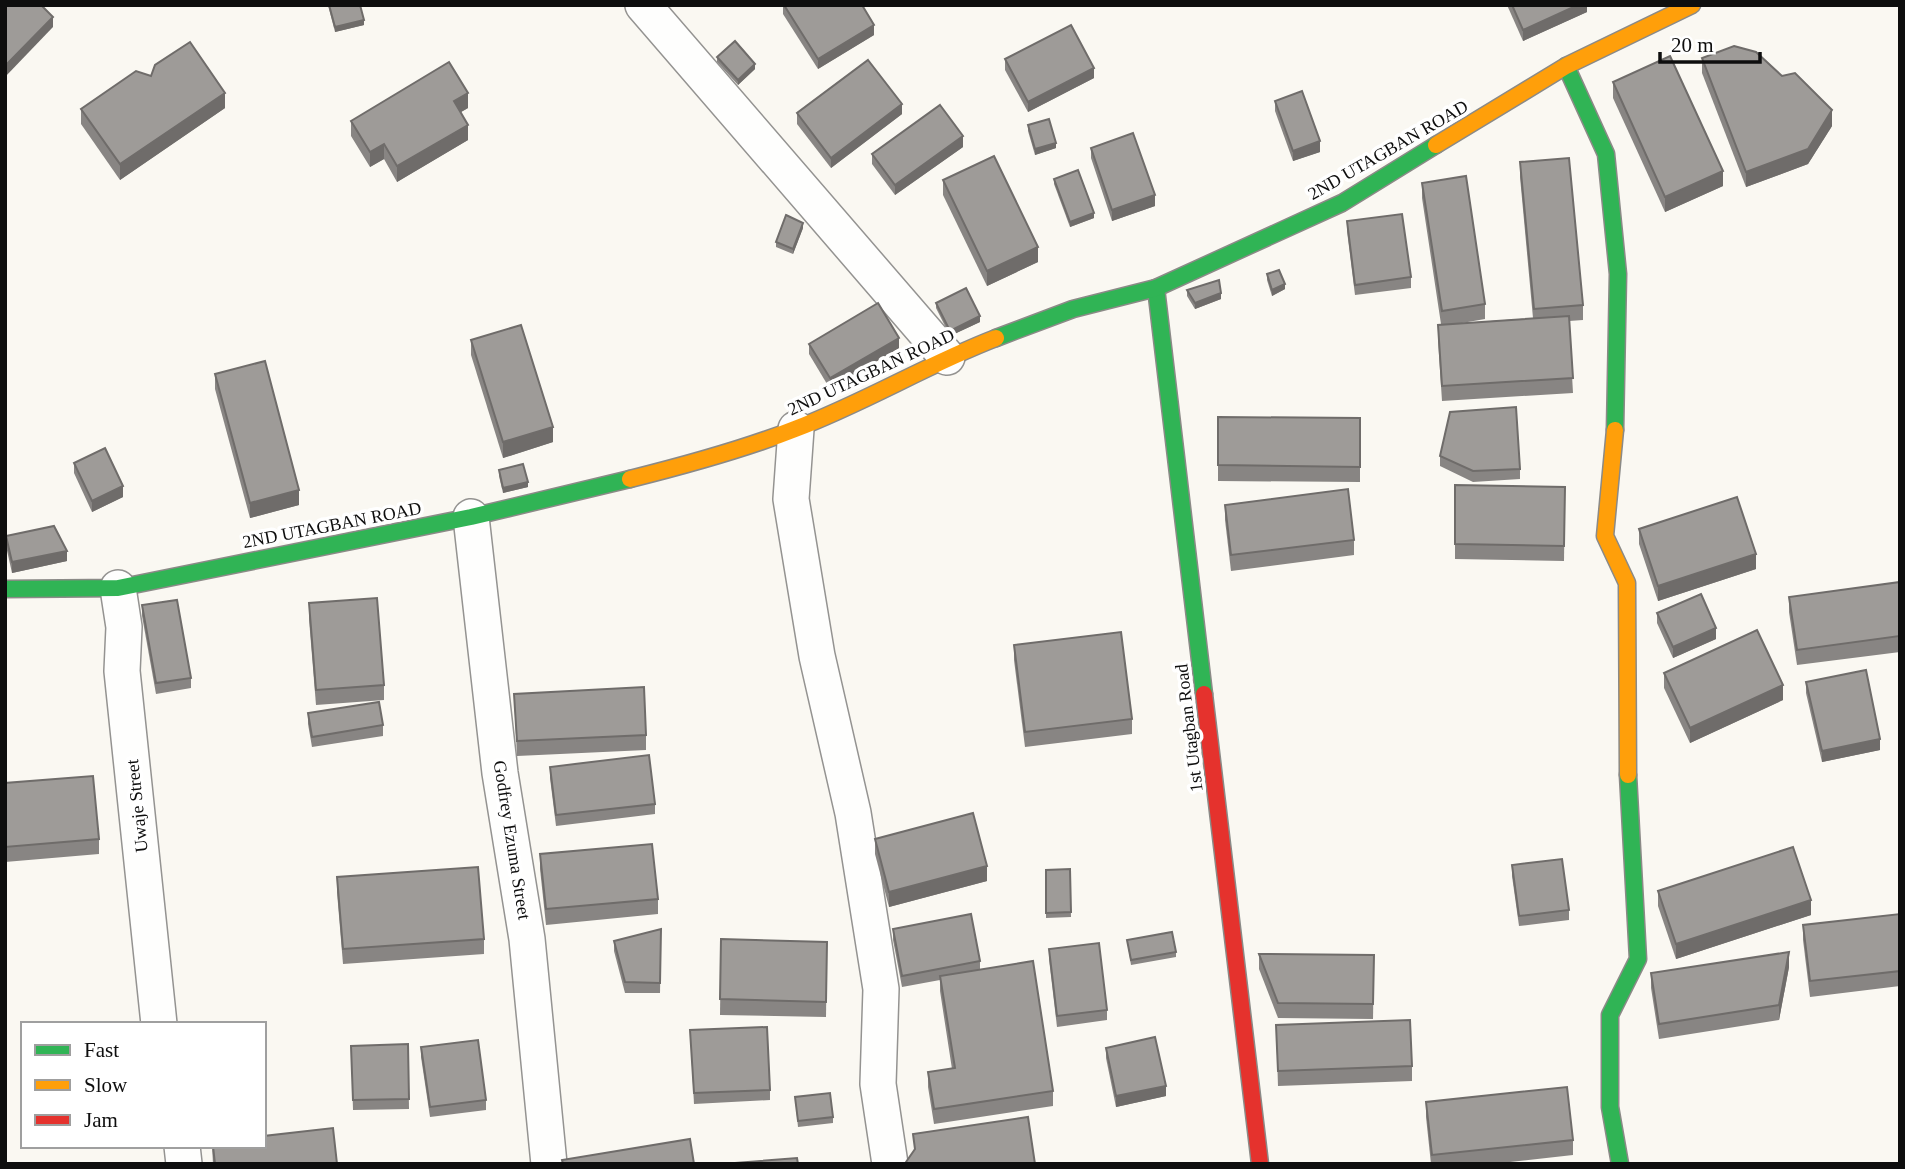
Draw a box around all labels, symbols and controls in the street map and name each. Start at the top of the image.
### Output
scale bar [1660,21,1760,65]
text: 20 m [1671,33,1714,57]
street label: 2ND UTAGBAN ROAD [1304,96,1472,204]
street label: 2ND UTAGBAN ROAD [784,325,958,419]
street label: 2ND UTAGBAN ROAD [241,498,423,552]
street label: 1st Utagban Road [1171,663,1207,793]
street label: Uwaje Street [122,758,152,854]
street label: Godfrey Ezuma Street [490,759,534,921]
legend [21,1022,266,1148]
text: Fast [84,1038,119,1062]
text: Slow [84,1073,128,1097]
text: Jam [84,1108,118,1132]

